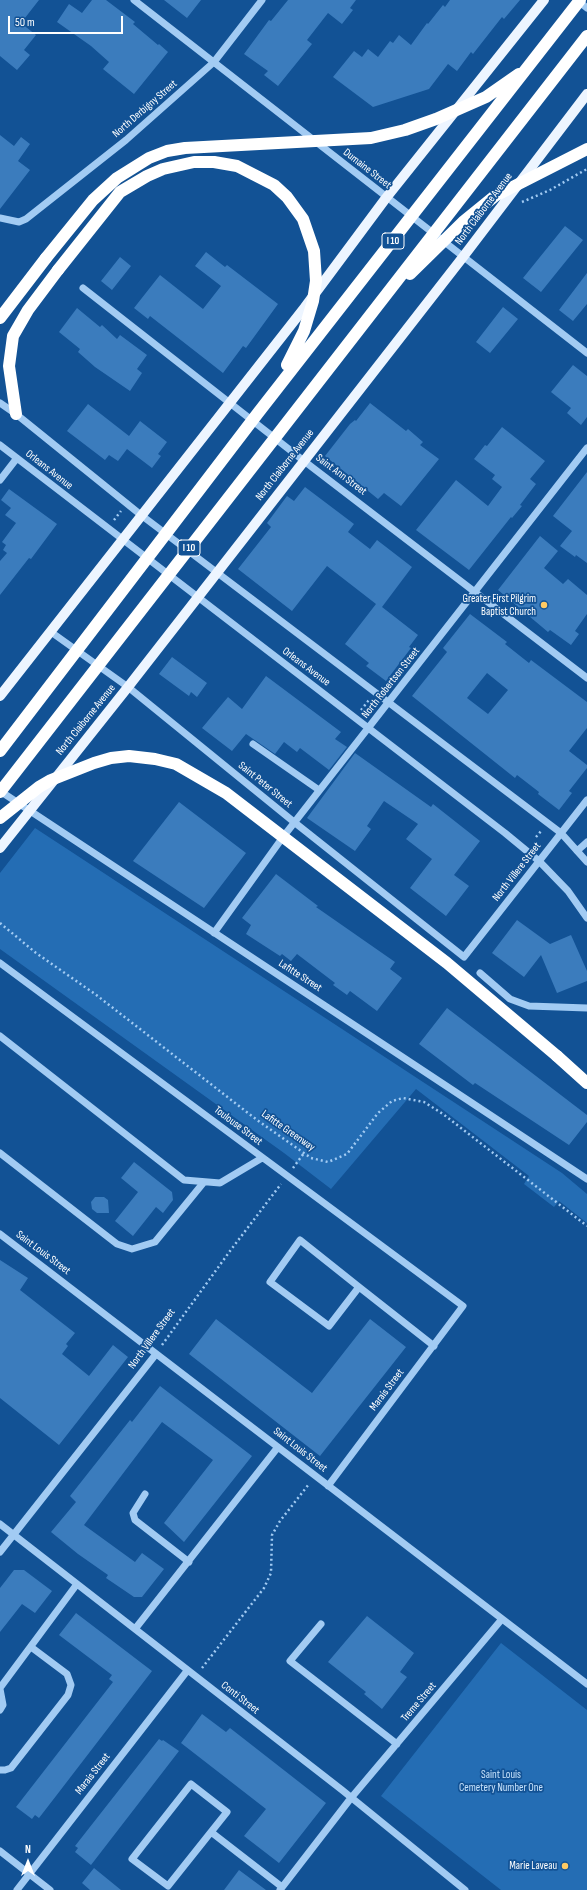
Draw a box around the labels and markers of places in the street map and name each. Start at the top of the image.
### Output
place label: Greater First Pilgrim Baptist Church [462,592,536,618]
marker: Greater First Pilgrim Baptist Church [539,600,549,610]
place label: Marie Laveau [509,1859,557,1873]
marker: Marie Laveau [560,1861,570,1871]

